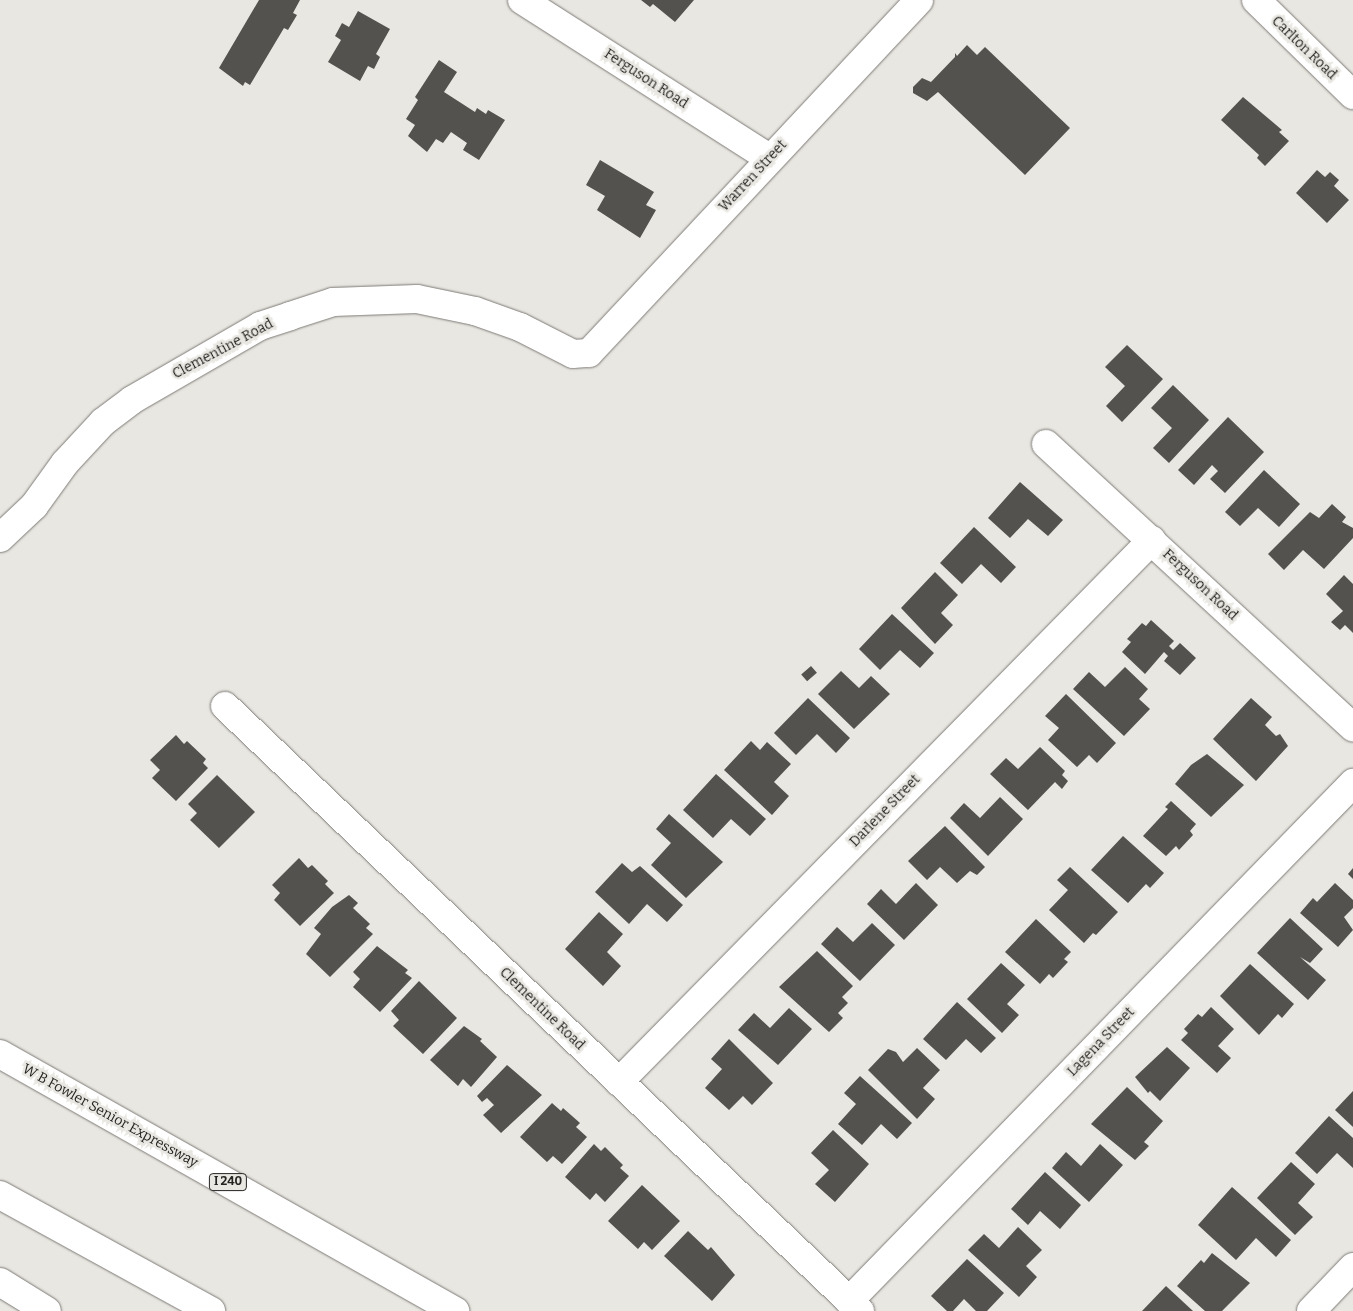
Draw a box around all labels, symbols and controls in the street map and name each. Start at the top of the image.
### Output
street label: Carlton Road [1268,13,1340,83]
street label: Ferguson Road [601,46,691,112]
street label: Warren Street [716,137,790,215]
street label: Clementine Road [170,315,276,383]
street label: Ferguson Road [1159,546,1241,624]
street label: Darlene Street [846,771,924,851]
street label: Clementine Road [496,964,588,1054]
street label: Lagena Street [1064,1004,1138,1080]
street label: W B Fowler Senior Expressway [19,1061,201,1171]
road number: I 240 [208,1172,248,1192]

